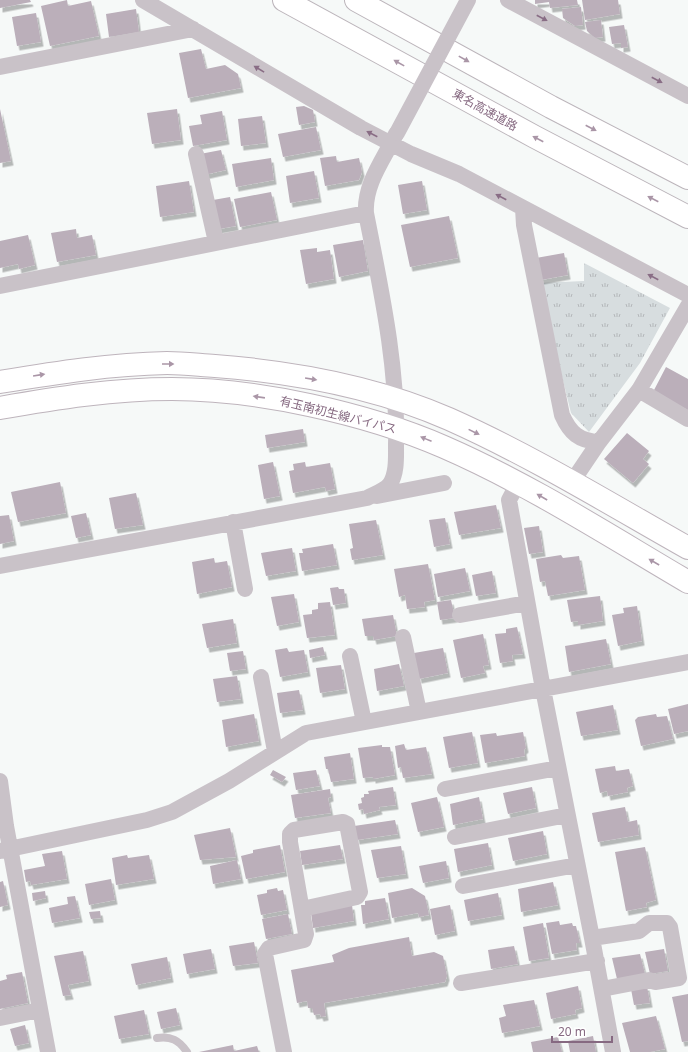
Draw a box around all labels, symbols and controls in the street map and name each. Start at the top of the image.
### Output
one-way arrow [536,15,548,22]
one-way arrow [458,56,470,63]
one-way arrow [393,60,405,66]
one-way arrow [253,65,265,72]
one-way arrow [651,76,663,83]
street label: 東名高速道路 [450,85,521,134]
one-way arrow [585,125,596,131]
one-way arrow [366,131,377,137]
one-way arrow [532,136,544,142]
one-way arrow [495,193,507,200]
one-way arrow [648,195,659,202]
one-way arrow [648,273,659,280]
one-way arrow [162,361,175,367]
one-way arrow [32,372,45,378]
one-way arrow [305,376,317,382]
street label: 有玉南初生線バイパス [278,392,398,437]
one-way arrow [253,394,265,400]
one-way arrow [468,428,480,435]
one-way arrow [419,436,431,442]
one-way arrow [536,494,548,501]
one-way arrow [648,559,660,566]
scale bar [552,1018,612,1044]
text: 20 m [558,1023,586,1040]

